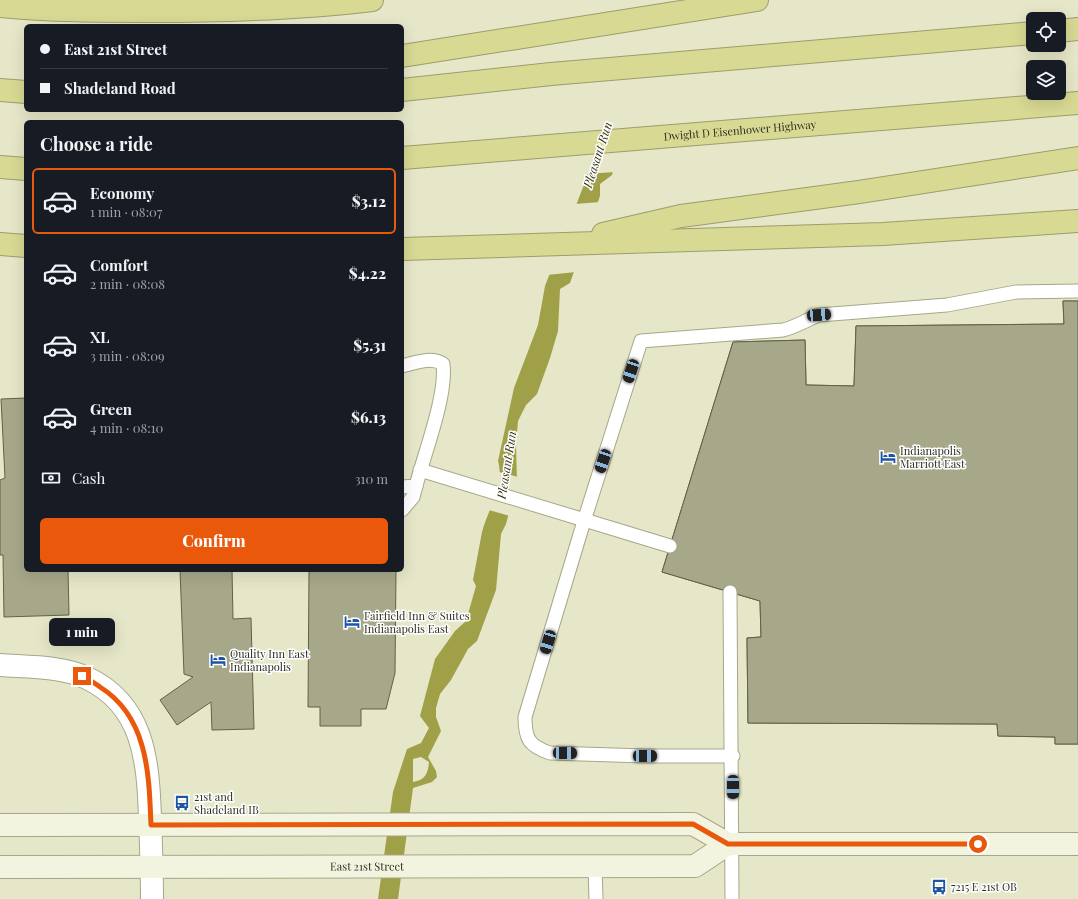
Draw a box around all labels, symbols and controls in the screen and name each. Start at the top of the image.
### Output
map controls [1026,12,1066,100]
button: locate [1026,12,1066,52]
text: East 21st Street [64,39,167,59]
button: layers [1026,60,1066,100]
text: Shadeland Road [64,78,176,98]
street label: Dwight D Eisenhower Highway [663,116,817,144]
water label: Pleasant Run [579,120,615,191]
text: Choose a ride [40,132,153,156]
icon: car [42,183,78,219]
text: Economy [90,183,154,203]
text: $3.12 [352,191,386,211]
text: 1 min · 08:07 [90,203,162,220]
icon: car [42,255,78,291]
text: Comfort [90,255,148,275]
text: $4.22 [349,263,386,283]
text: 2 min · 08:08 [90,275,165,292]
car [807,308,831,322]
icon: car [42,327,78,363]
text: XL [90,327,110,347]
text: $5.31 [353,335,386,355]
text: 3 min · 08:09 [90,347,165,364]
car [622,358,640,384]
icon: car [42,399,78,435]
text: Green [90,399,132,419]
text: $6.13 [351,407,386,427]
text: 4 min · 08:10 [90,419,163,436]
water label: Pleasant Run [493,430,519,501]
place label: Indianapolis Marriott East [900,443,965,471]
car [594,448,612,474]
hotel icon: Indianapolis Marriott East [879,448,897,466]
icon: cash [40,467,62,489]
text: Cash [72,468,105,488]
text: 310 m [355,470,388,487]
button: Confirm [40,518,388,564]
place label: Fairfield Inn & Suites Indianapolis East [364,608,470,636]
hotel icon: Fairfield Inn & Suites Indianapolis East [343,613,361,631]
callout: 1 min [49,618,115,646]
text: 1 min [66,623,98,640]
car [539,629,557,655]
place label: Quality Inn East Indianapolis [230,646,309,674]
hotel icon: Quality Inn East Indianapolis [209,651,227,669]
route end [73,667,91,685]
car [553,747,577,759]
car [633,750,657,762]
car [727,775,739,799]
place label: 21st and Shadeland IB [194,789,259,817]
bus stop icon: 21st and Shadeland IB [173,794,191,812]
route start [969,835,987,853]
street label: East 21st Street [330,858,404,874]
bus stop icon: 7215 E 21st OB [930,878,948,896]
place label: 7215 E 21st OB [951,879,1017,894]

